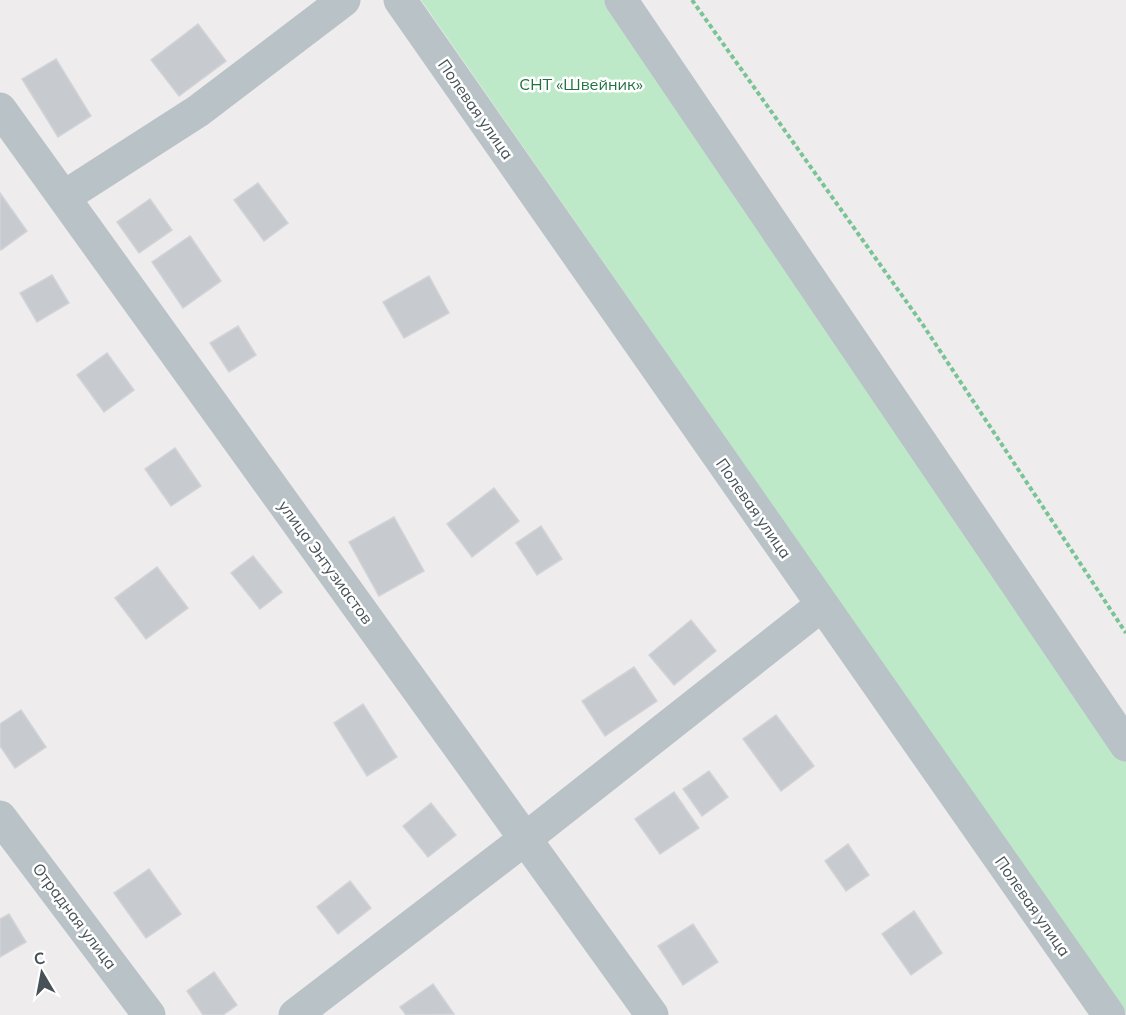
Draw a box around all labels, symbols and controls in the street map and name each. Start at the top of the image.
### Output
street label: Полевая улица [434,55,518,163]
park label: СНТ «Швейник» [519,74,643,94]
street label: Полевая улица [712,454,796,562]
street label: улица Энтузиастов [274,496,378,628]
street label: Полевая улица [991,852,1075,960]
street label: Отрадная улица [29,859,121,973]
north arrow [12,943,72,1003]
text: С [32,947,47,969]

